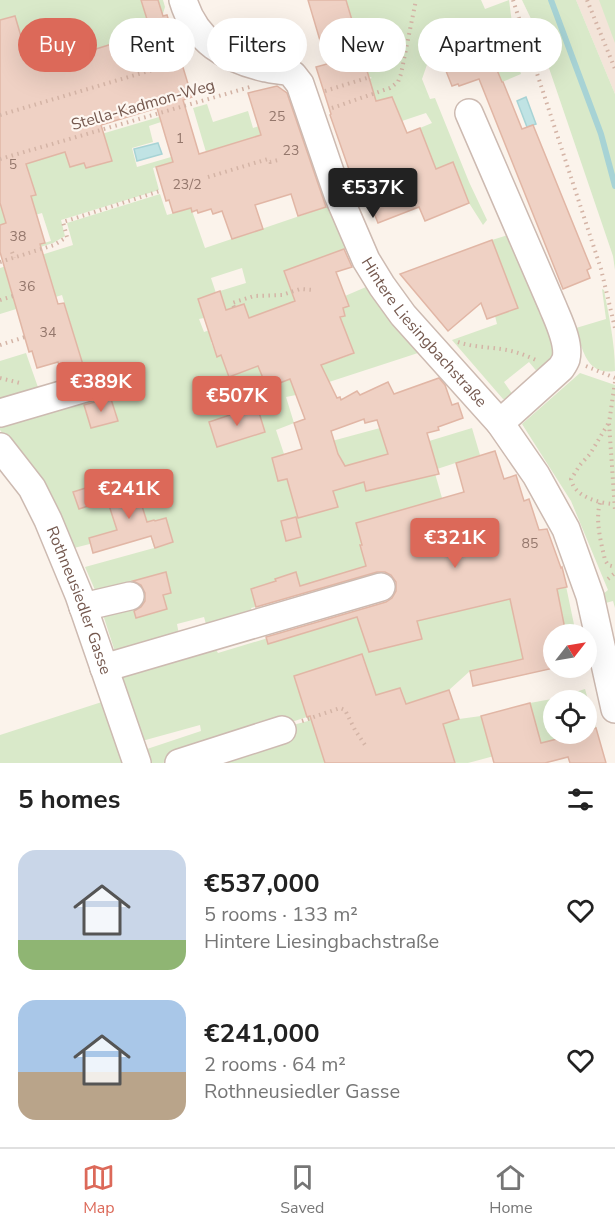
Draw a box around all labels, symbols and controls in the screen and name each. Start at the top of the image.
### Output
chip: Buy [18,18,97,72]
chip: Rent [109,18,195,72]
chip: Filters [207,18,307,72]
chip: New [319,18,406,72]
chip: Apartment [418,18,562,72]
street label: Stella-Kadmon-Weg [69,74,217,136]
house number: 25 [269,107,285,126]
house number: 1 [176,129,184,148]
house number: 23 [283,141,299,160]
house number: 5 [9,155,17,174]
pin: €537K [331,168,415,219]
text: €537K [342,174,404,201]
house number: 23/2 [172,175,202,194]
house number: 38 [10,227,26,246]
street label: Hintere Liesingbachstraße [356,253,492,412]
house number: 36 [19,277,35,296]
house number: 34 [40,323,56,342]
pin: €389K [59,362,143,413]
text: €389K [70,368,132,395]
pin: €507K [195,376,279,427]
text: €507K [206,382,268,409]
pin: €241K [87,469,171,520]
text: €241K [98,475,160,502]
pin: €321K [413,518,497,569]
street label: Rothneusiedler Gasse [41,523,117,678]
text: €321K [424,524,486,551]
house number: 85 [522,534,538,553]
north arrow [543,624,597,678]
map controls [543,624,597,744]
button: locate [543,690,597,744]
text: 5 homes [18,782,120,817]
icon: filters [564,783,597,816]
text: €537,000 [204,866,320,901]
icon: home [66,874,138,946]
icon: heart [564,894,597,927]
text: 5 rooms · 133 m² [204,901,358,928]
text: Hintere Liesingbachstraße [204,928,439,955]
text: €241,000 [204,1016,320,1051]
icon: home [66,1024,138,1096]
icon: heart [564,1044,597,1077]
text: 2 rooms · 64 m² [204,1051,346,1078]
text: Rothneusiedler Gasse [204,1078,400,1105]
tab: Map [82,1161,115,1219]
tab: Saved [280,1161,324,1219]
tab: Home [489,1161,533,1219]

